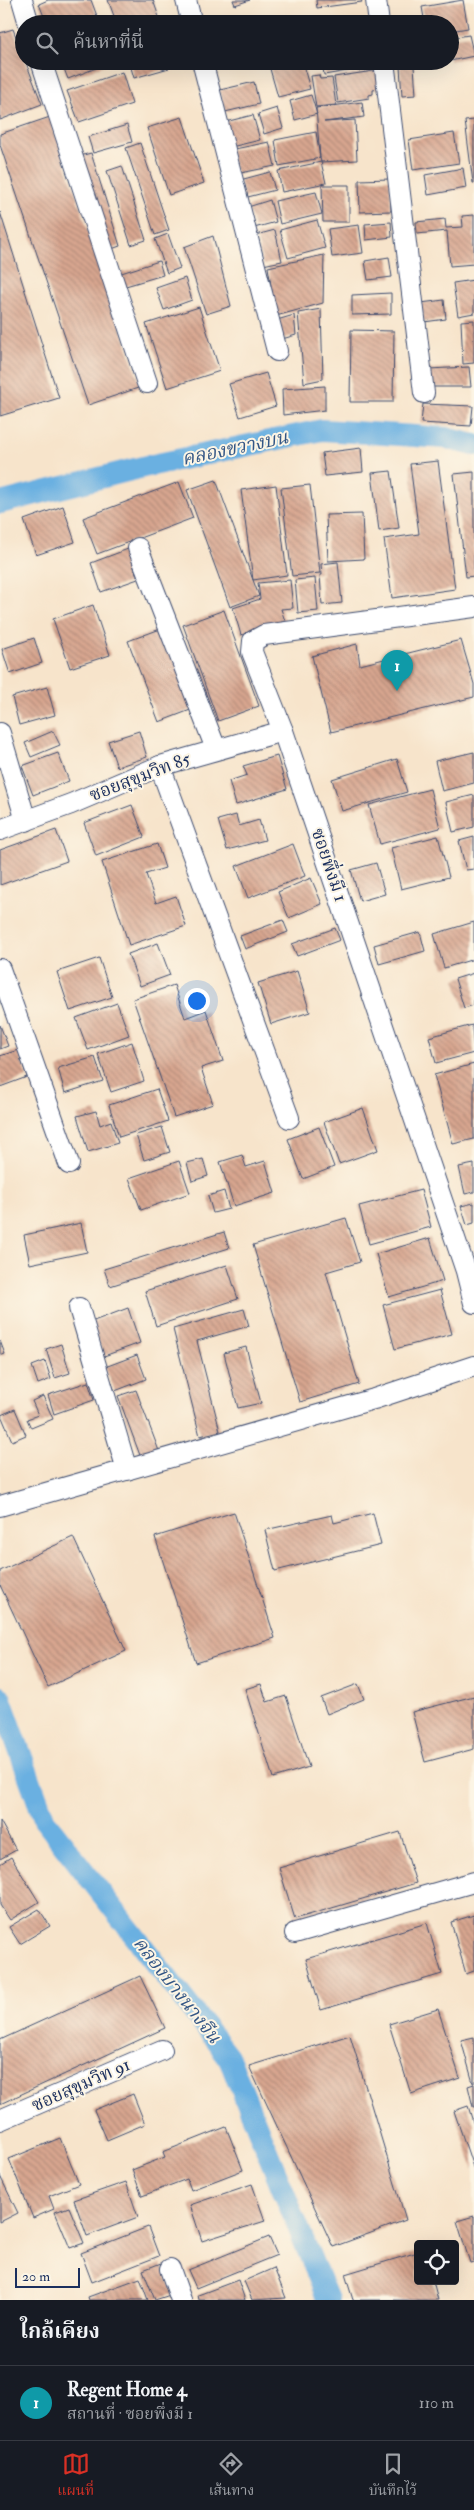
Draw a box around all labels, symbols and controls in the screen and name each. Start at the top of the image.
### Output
search box [15,15,459,70]
icon: search [33,29,61,57]
text: ค้นหาที่นี่ [73,30,144,54]
water label: คลองขวางบน [180,425,291,471]
pin: 1 [381,650,413,691]
street label: ซอยสุขุมวิท 85 [86,747,194,807]
street label: ซอยพึ่งมี 1 [306,824,355,905]
your location [184,988,210,1014]
water label: คลองบางนางจีน [128,1932,226,2048]
street label: ซอยสุขุมวิท 91 [28,2053,134,2117]
map controls [414,2240,459,2285]
button: locate [414,2240,459,2285]
scale bar [15,2265,80,2288]
text: 20 m [22,2268,50,2285]
text: ใกล้เคียง [20,2318,100,2345]
text: Regent Home 4 [67,2378,187,2402]
text: 1 [33,2393,39,2413]
text: 110 m [419,2393,454,2413]
text: สถานที่ · ซอยพึ่งมี 1 [67,2404,193,2424]
tab: แผนที่ [57,2450,94,2502]
tab: เส้นทาง [209,2450,254,2502]
tab: บันทึกไว้ [369,2450,417,2502]

